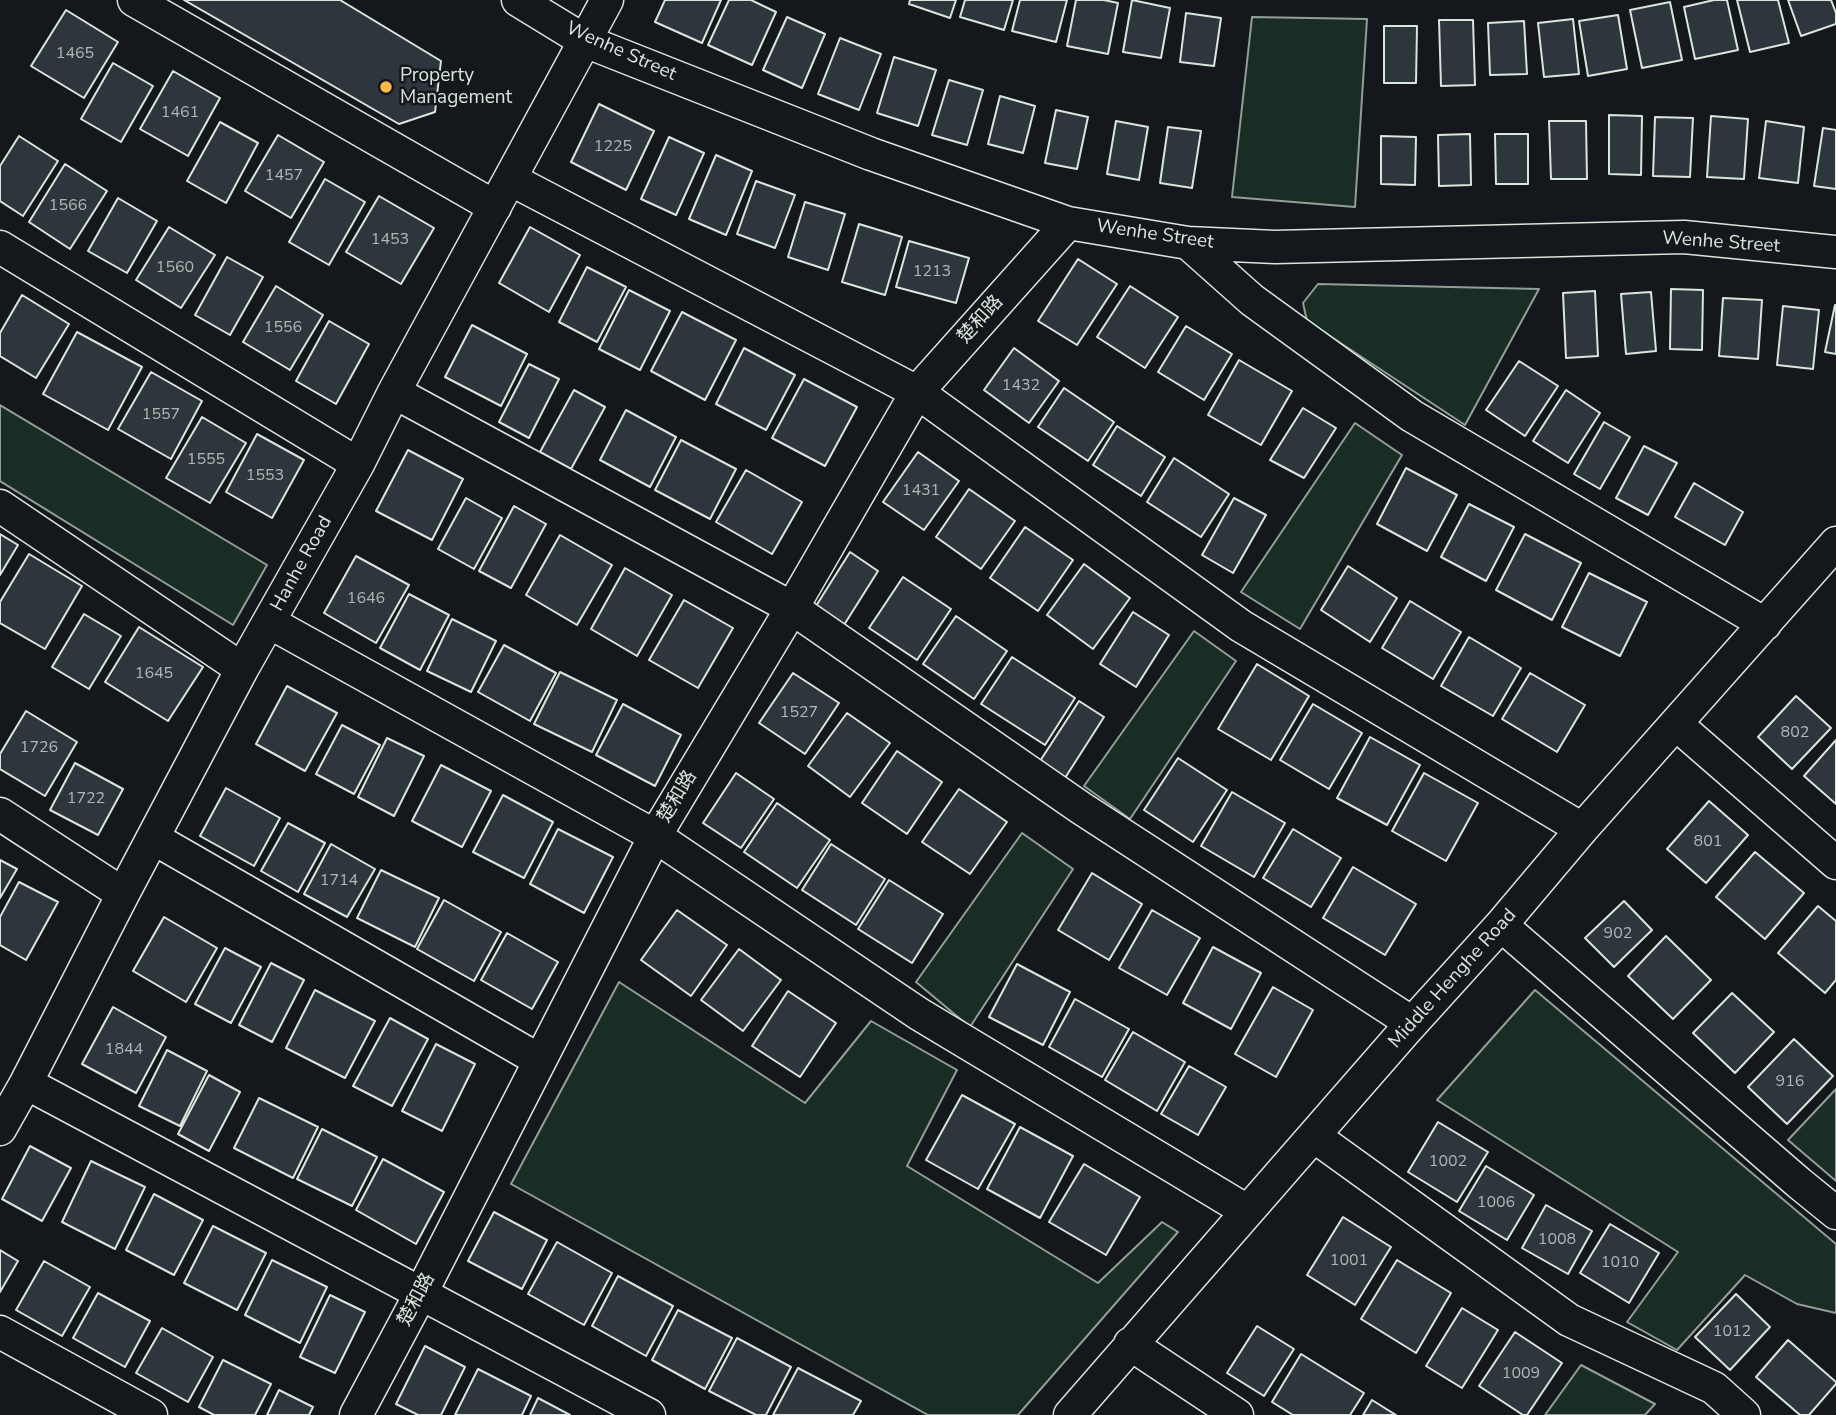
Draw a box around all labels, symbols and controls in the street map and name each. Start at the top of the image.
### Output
street label: Wenhe Street [562,18,680,86]
house number: 1465 [56,44,94,64]
place label: Property Management [400,65,512,109]
marker: Property Management [378,79,394,95]
house number: 1461 [161,103,199,123]
house number: 1225 [594,137,632,157]
house number: 1457 [265,166,303,186]
house number: 1566 [49,196,87,216]
street label: Wenhe Street [1095,215,1215,255]
street label: Wenhe Street [1661,228,1781,258]
house number: 1453 [371,230,409,250]
house number: 1560 [156,258,194,278]
house number: 1213 [913,262,951,282]
street label: 楚和路 [953,291,1009,349]
house number: 1556 [264,318,302,338]
house number: 1432 [1002,376,1040,396]
house number: 1557 [142,405,180,425]
house number: 1555 [187,450,225,470]
house number: 1553 [246,466,284,486]
house number: 1431 [902,481,940,501]
street label: Hanhe Road [267,512,337,616]
house number: 1646 [347,589,385,609]
house number: 1645 [135,664,173,684]
house number: 1527 [780,703,818,723]
house number: 802 [1781,723,1809,743]
house number: 1726 [20,738,58,758]
street label: 楚和路 [654,767,702,827]
house number: 1722 [67,789,105,809]
house number: 801 [1694,832,1722,852]
house number: 1714 [320,871,358,891]
street label: Middle Henghe Road [1384,905,1522,1053]
house number: 902 [1604,924,1632,944]
house number: 1844 [105,1040,143,1060]
house number: 916 [1776,1072,1804,1092]
house number: 1002 [1429,1152,1467,1172]
house number: 1006 [1477,1193,1515,1213]
house number: 1008 [1538,1230,1576,1250]
house number: 1001 [1330,1251,1368,1271]
house number: 1010 [1601,1253,1639,1273]
street label: 楚和路 [394,1269,440,1331]
house number: 1012 [1713,1322,1751,1342]
house number: 1009 [1502,1364,1540,1384]

